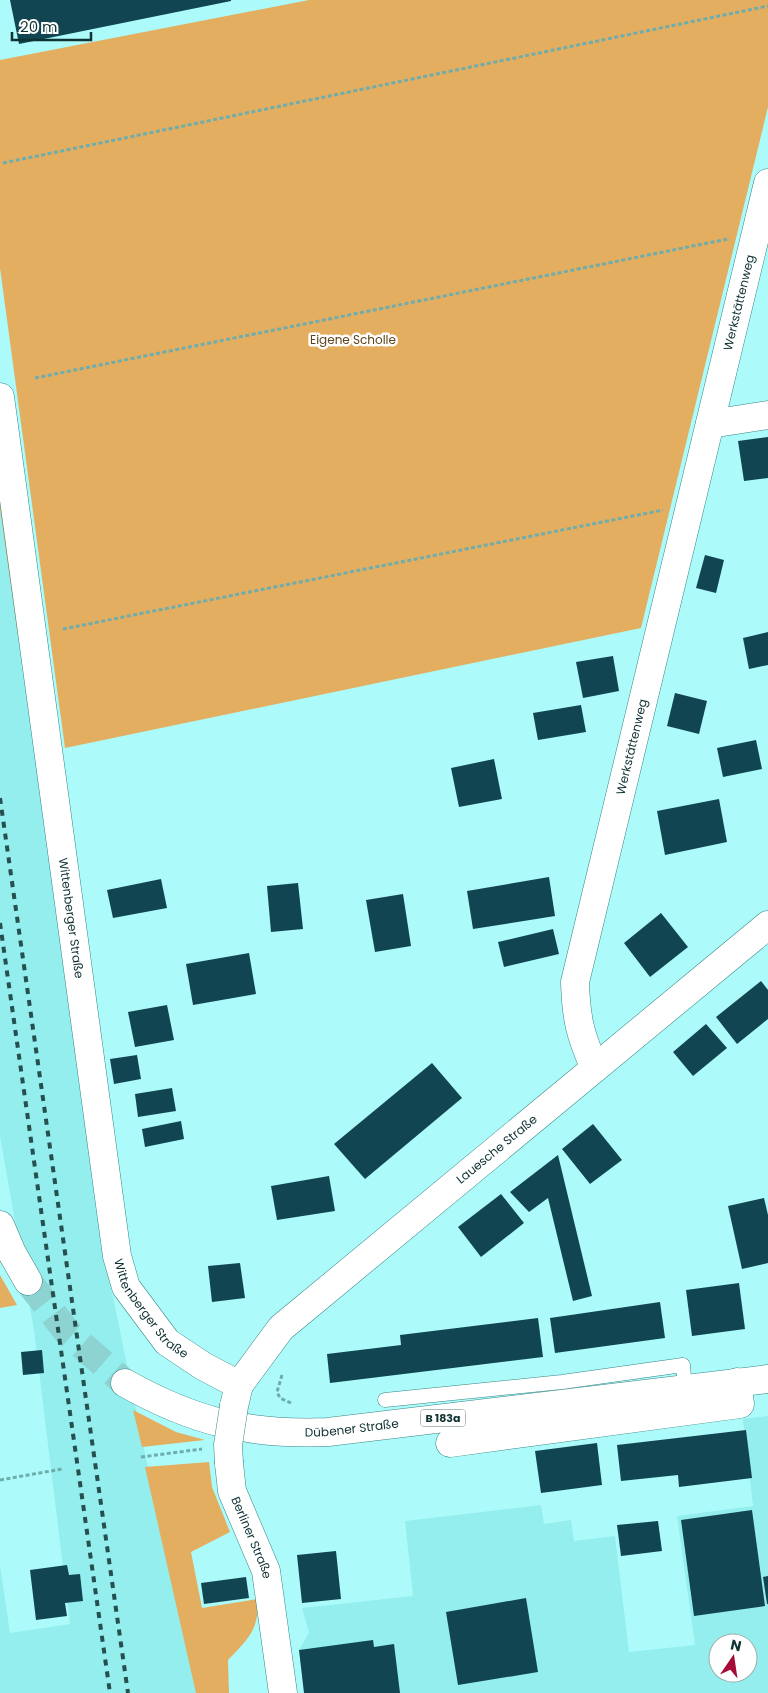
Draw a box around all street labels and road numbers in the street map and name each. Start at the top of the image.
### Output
street label: Werkstättenweg [719,253,758,352]
street label: Werkstättenweg [612,697,651,796]
street label: Wittenberger Straße [55,857,88,980]
street label: Lauesche Straße [453,1111,541,1187]
street label: Wittenberger Straße [110,1257,192,1362]
road number: B 183a [420,1410,466,1426]
street label: Dübener Straße [305,1415,400,1440]
street label: Berliner Straße [227,1494,276,1580]

